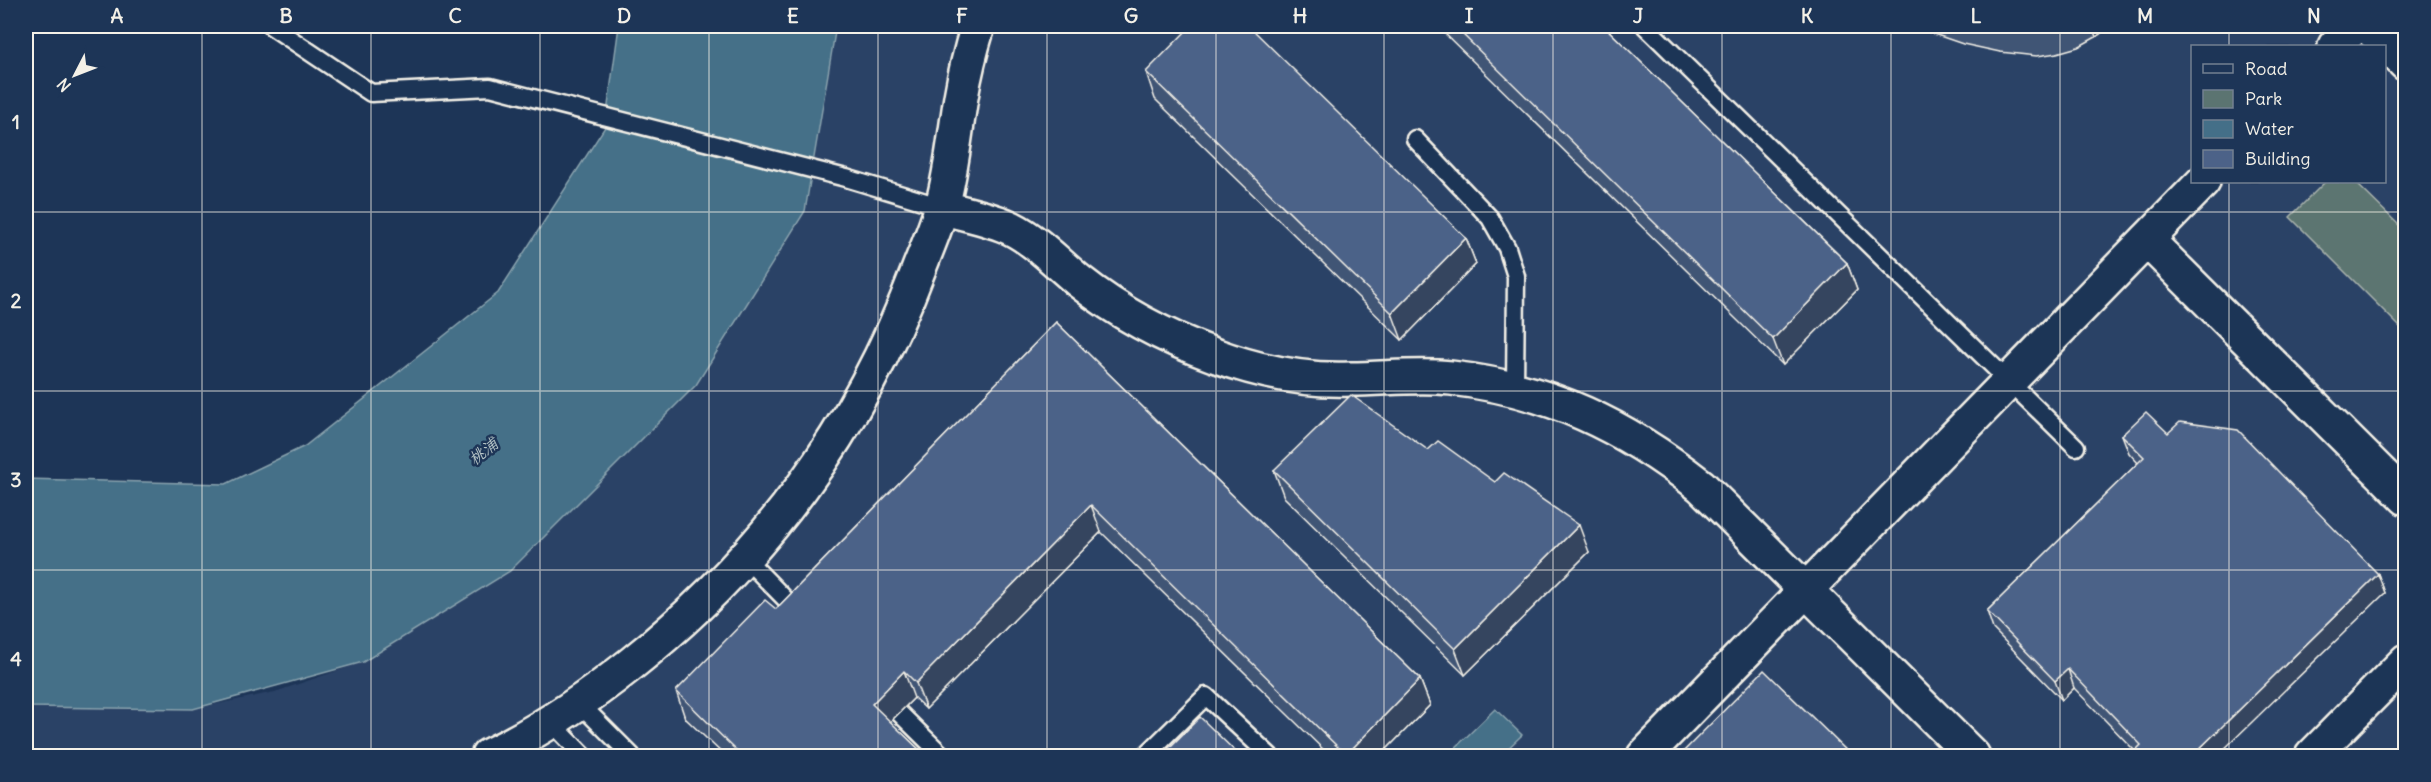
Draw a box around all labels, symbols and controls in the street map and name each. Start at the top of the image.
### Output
text: A [111,3,124,28]
text: B [279,3,293,28]
text: C [448,3,462,28]
text: D [617,3,631,28]
text: E [787,3,799,28]
text: F [956,3,968,28]
text: G [1124,3,1138,28]
text: H [1293,3,1307,28]
text: I [1465,3,1474,28]
text: J [1633,3,1644,28]
text: K [1801,3,1814,28]
text: L [1971,3,1982,28]
text: M [2137,3,2153,28]
text: N [2307,3,2321,28]
north arrow [45,45,105,105]
legend [2191,45,2386,183]
text: Road [2245,57,2288,80]
text: N [53,74,75,96]
text: Park [2245,87,2282,110]
text: 1 [12,109,20,134]
text: Water [2245,117,2295,140]
text: Building [2245,147,2310,170]
text: 2 [11,288,22,313]
water label: 桃浦 [464,432,503,469]
text: 3 [10,467,22,492]
text: 4 [10,646,22,671]

